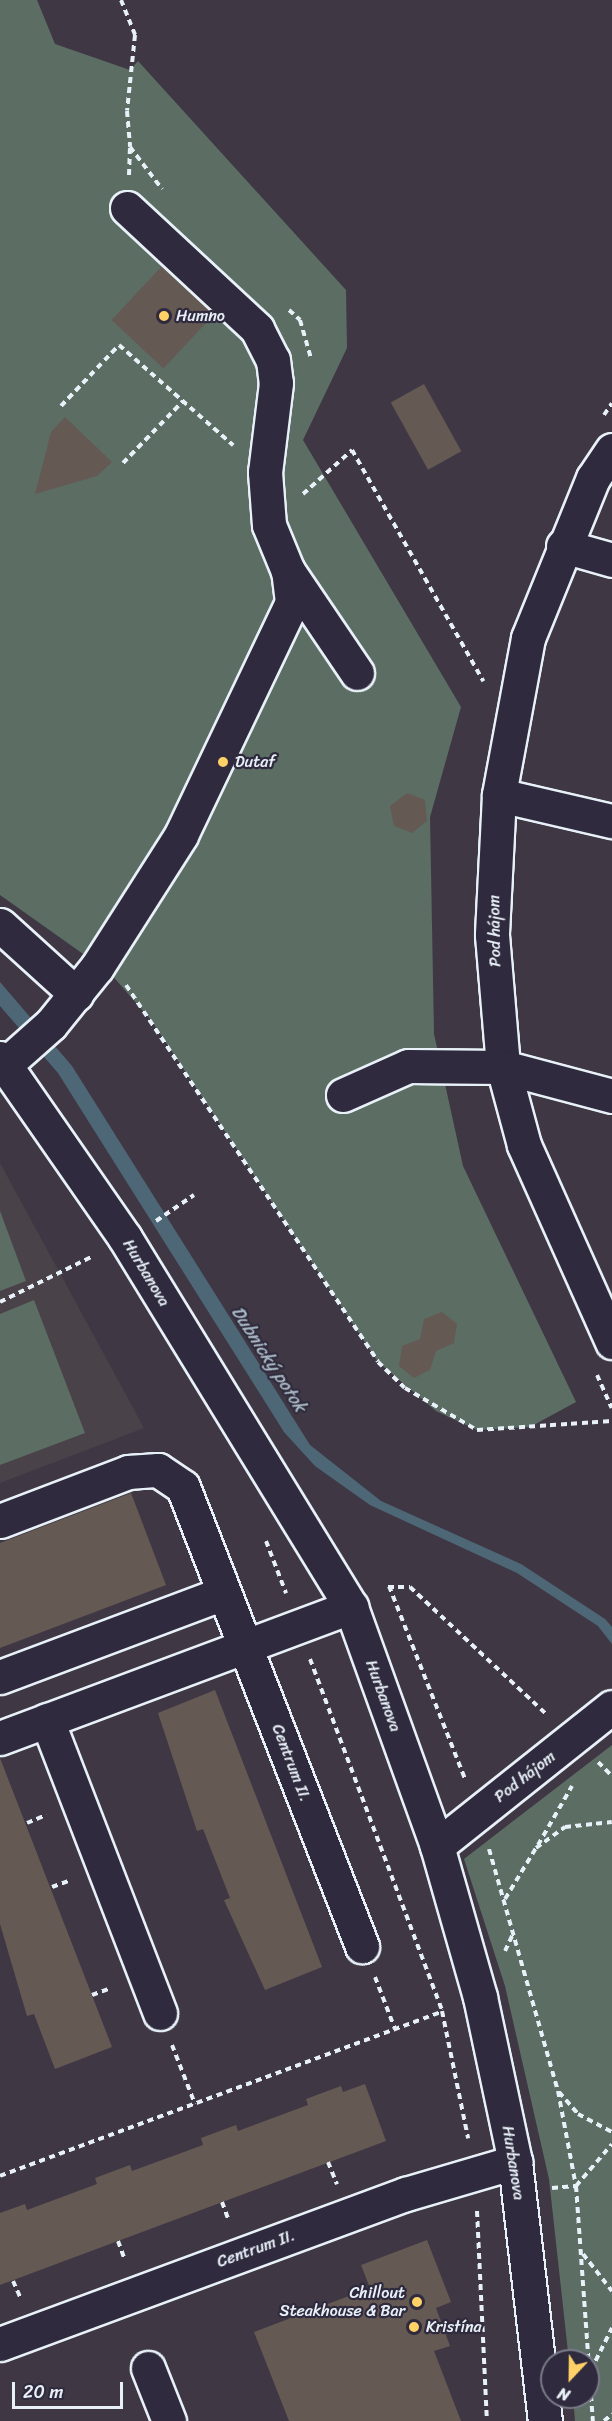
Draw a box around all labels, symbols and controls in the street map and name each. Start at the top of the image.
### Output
place label: Humno [176,306,225,326]
marker: Humno [157,309,171,323]
place label: Dutaf [235,752,275,772]
marker: Dutaf [216,755,230,769]
street label: Pod hájom [485,895,505,967]
street label: Hurbanova [118,1236,174,1310]
water label: Dubnický potok [227,1302,311,1416]
street label: Hurbanova [361,1657,405,1735]
street label: Centrum II. [267,1722,315,1804]
street label: Pod hájom [491,1747,559,1807]
street label: Hurbanova [498,2124,528,2202]
street label: Centrum II. [214,2226,298,2272]
place label: Chillout Steakhouse & Bar [280,2283,405,2321]
marker: Chillout Steakhouse & Bar [410,2295,424,2309]
place label: Kristína [426,2317,482,2337]
marker: Kristína [407,2320,421,2334]
north arrow [540,2349,600,2409]
scale bar [15,2370,126,2408]
text: 20 m [23,2376,63,2408]
text: N [553,2379,574,2410]

